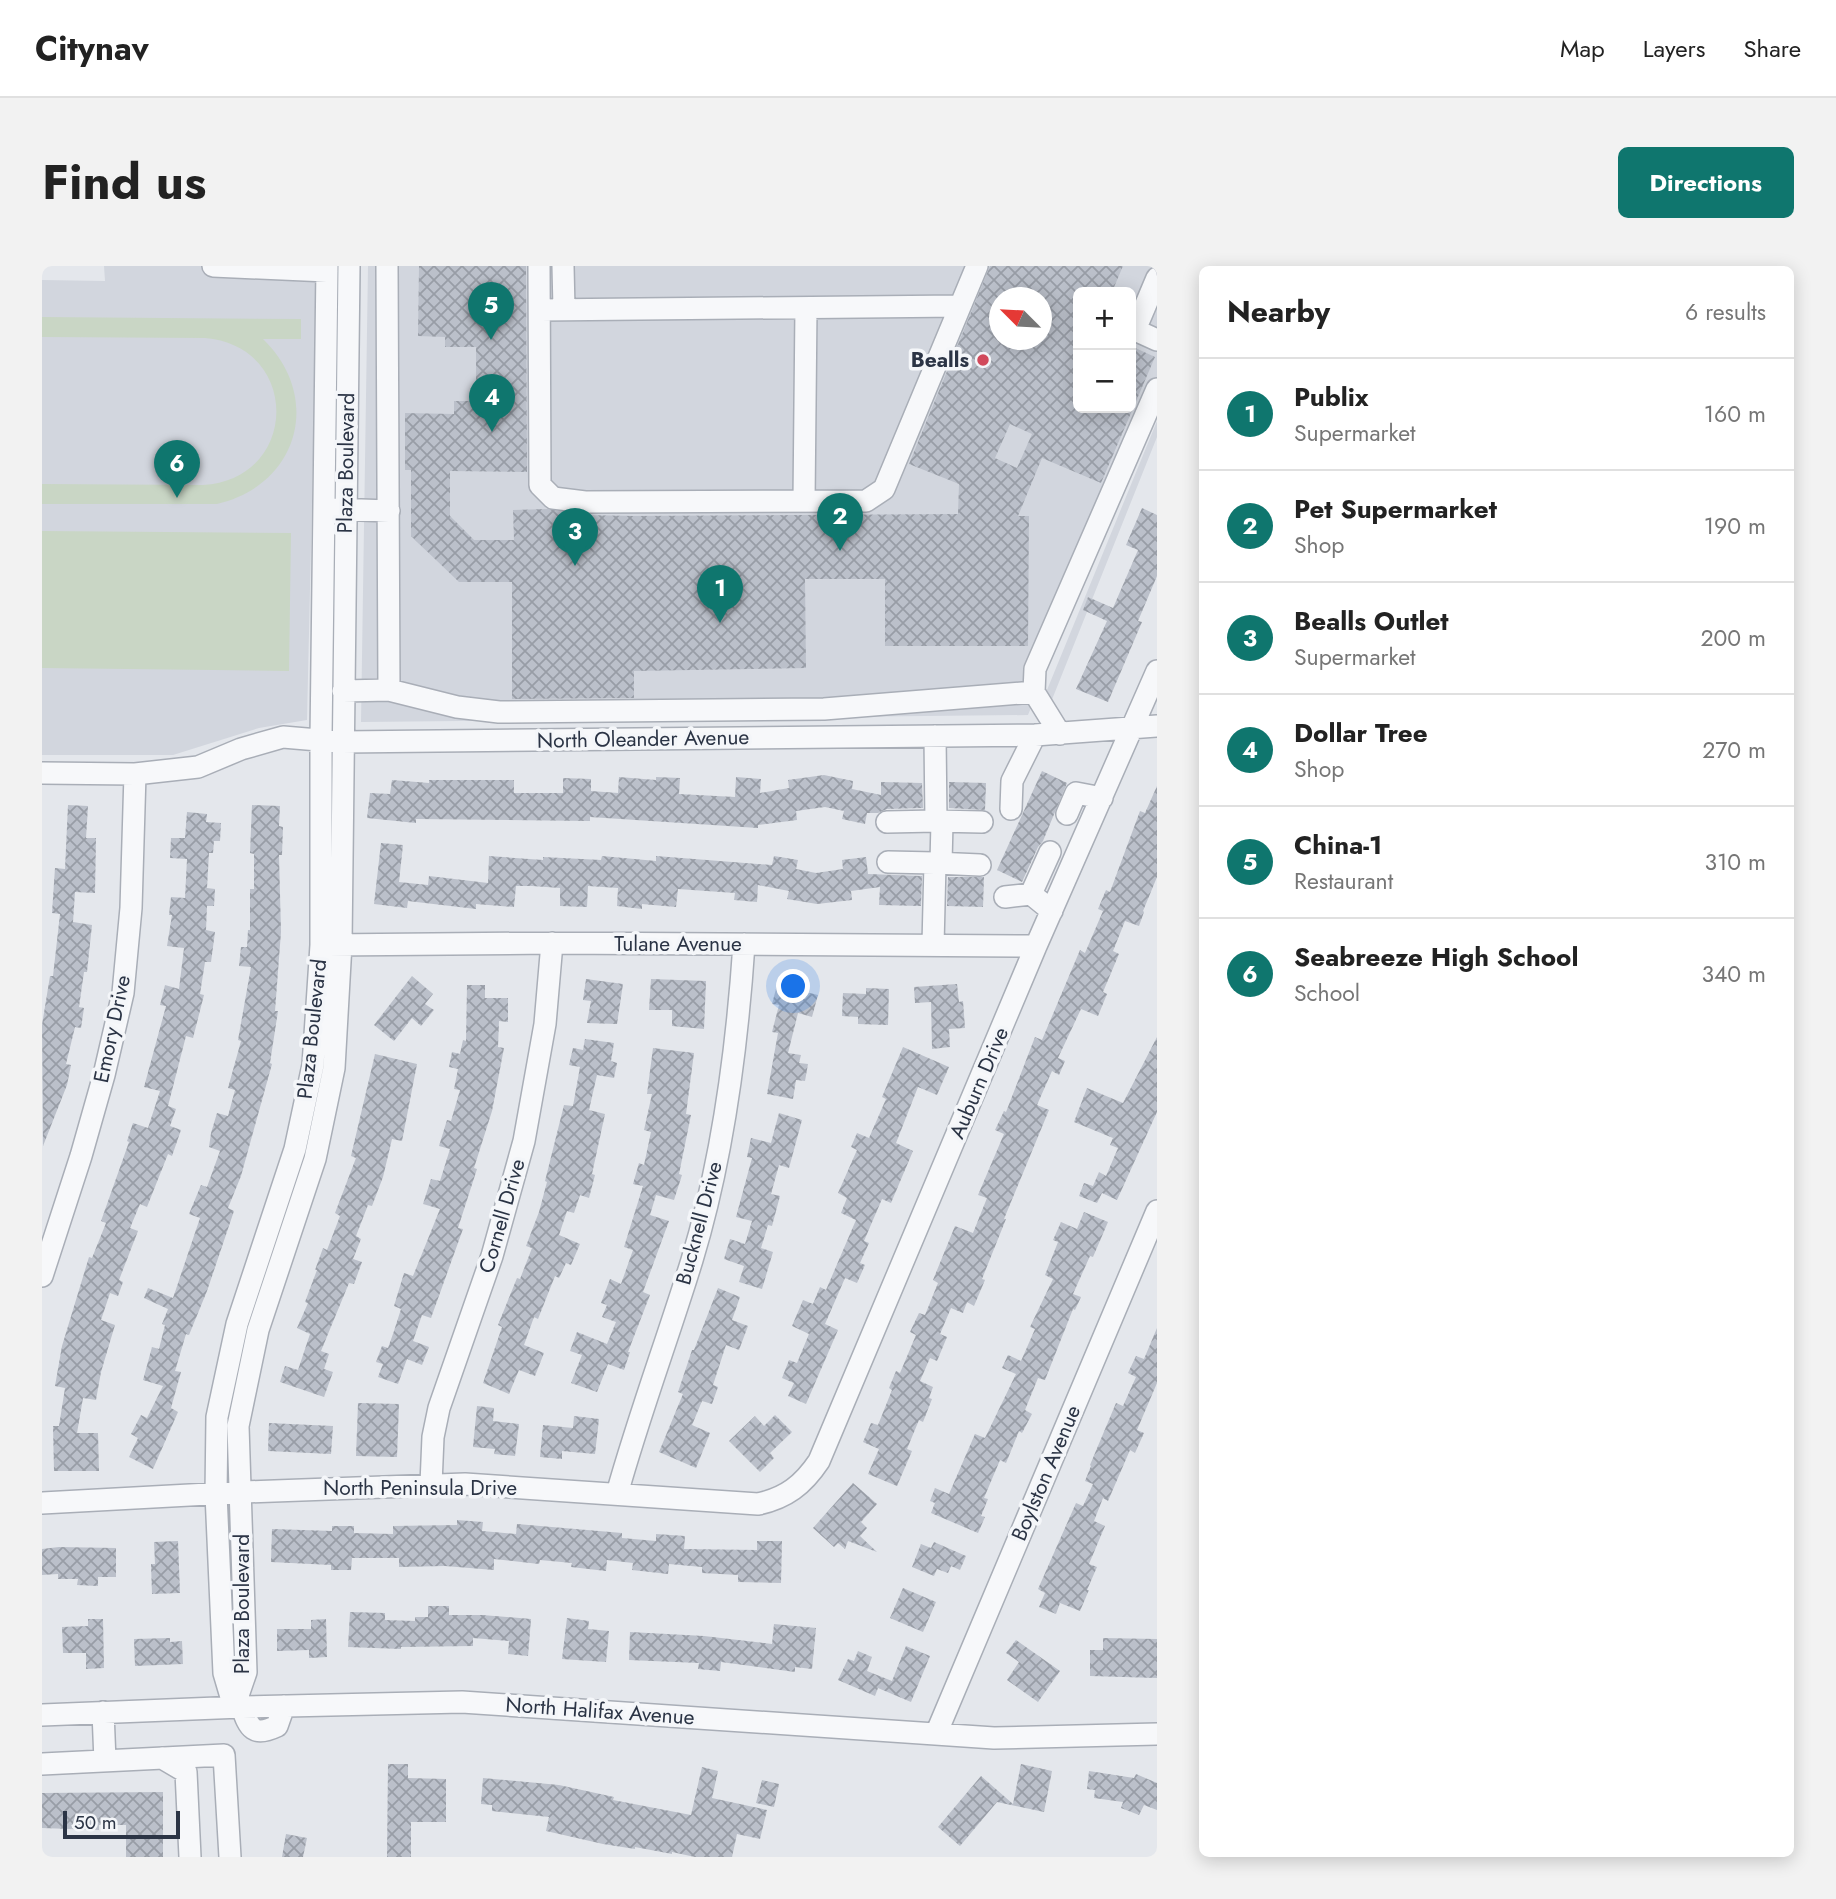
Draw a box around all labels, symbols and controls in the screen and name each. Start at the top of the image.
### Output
text: Citynav [35,25,149,72]
text: Map [1560,31,1605,66]
text: Layers [1643,31,1705,66]
text: Share [1743,31,1801,66]
text: Find us [42,147,206,217]
button: Directions [1618,147,1794,218]
pin: 5 [468,282,514,340]
north arrow [989,287,1052,350]
map controls [1073,287,1136,413]
button: + [1073,287,1136,350]
text: Nearby [1227,290,1330,333]
text: 6 results [1685,295,1766,329]
place label: Bealls [911,345,969,375]
button: − [1073,350,1136,413]
marker: Bealls [975,352,991,368]
pin: 4 [469,374,515,432]
text: Publix [1294,378,1369,416]
street label: Plaza Boulevard [330,392,362,534]
text: 1 [1244,397,1256,431]
text: 160 m [1704,397,1766,431]
text: Supermarket [1294,416,1416,450]
pin: 6 [154,440,200,498]
text: Pet Supermarket [1294,490,1497,528]
pin: 2 [817,493,863,551]
pin: 3 [552,508,598,566]
text: 2 [1242,509,1258,543]
text: 190 m [1704,509,1766,543]
text: Shop [1294,528,1344,562]
pin: 1 [697,565,743,623]
text: Bealls Outlet [1294,602,1449,640]
text: 3 [1243,621,1257,655]
text: 200 m [1700,621,1766,655]
text: Supermarket [1294,640,1416,674]
text: Dollar Tree [1294,714,1428,752]
street label: North Oleander Avenue [537,722,750,756]
text: 4 [1242,733,1258,767]
text: 270 m [1702,733,1766,767]
text: Shop [1294,752,1344,786]
text: China-1 [1294,826,1382,864]
text: 5 [1243,845,1257,879]
text: 310 m [1704,845,1766,879]
text: Restaurant [1294,864,1393,898]
street label: Tulane Avenue [614,929,742,959]
text: Seabreeze High School [1294,938,1578,976]
text: 6 [1242,957,1258,991]
text: 340 m [1701,957,1766,991]
street label: Plaza Boulevard [290,958,334,1100]
your location [776,969,810,1003]
street label: Emory Drive [86,972,138,1086]
text: School [1294,976,1360,1010]
street label: Auburn Drive [942,1022,1016,1143]
street label: Cornell Drive [471,1155,533,1277]
street label: Bucknell Drive [668,1158,730,1288]
street label: Boylston Avenue [1004,1400,1088,1545]
street label: North Peninsula Drive [323,1473,517,1503]
street label: Plaza Boulevard [227,1534,257,1674]
street label: North Halifax Avenue [505,1689,696,1733]
scale bar [63,1808,180,1840]
text: 50 m [74,1809,117,1836]

